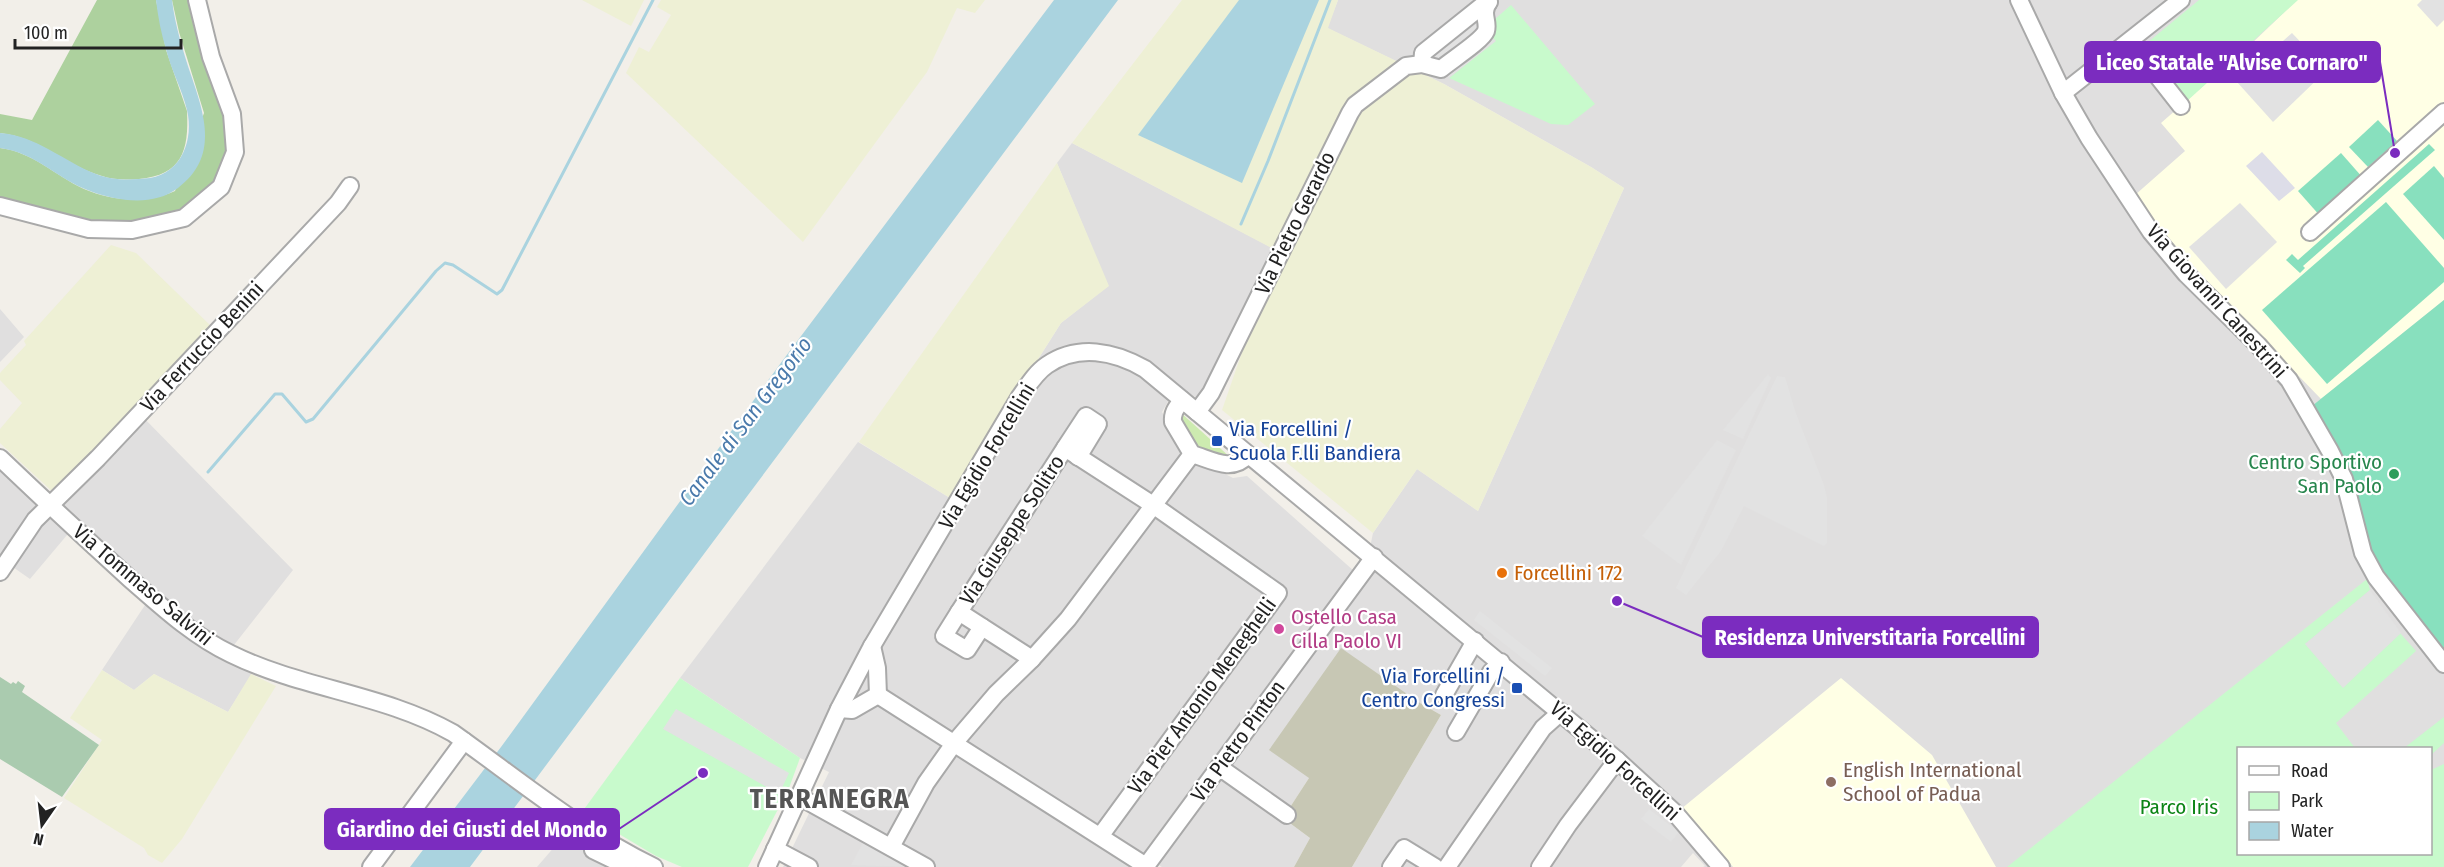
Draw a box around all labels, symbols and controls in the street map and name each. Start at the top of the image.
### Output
scale bar [15,12,182,50]
text: 100 m [24,22,68,44]
callout: Liceo Statale "Alvise Cornaro" [2085,42,2380,82]
text: Liceo Statale "Alvise Cornaro" [2096,49,2368,76]
street label: Via Pietro Gerardo [1249,147,1341,299]
street label: Via Giovanni Canestrini [2141,219,2293,383]
street label: Via Ferruccio Benini [135,276,269,418]
water label: Canale di San Gregorio [673,331,818,511]
street label: Via Egidio Forcellini [933,378,1041,534]
place label: Via Forcellini / Scuola F.lli Bandiera [1229,416,1401,466]
marker: Via Forcellini / Scuola F.lli Bandiera [1210,434,1224,448]
place label: Centro Sportivo San Paolo [2248,449,2382,499]
street label: Via Giuseppe Solitro [954,450,1070,610]
marker: Centro Sportivo San Paolo [2387,467,2401,481]
street label: Via Tommaso Salvini [68,519,218,651]
place label: Forcellini 172 [1514,560,1623,586]
marker: Forcellini 172 [1495,566,1509,580]
street label: Via Pier Antonio Meneghelli [1122,593,1282,799]
place label: Ostello Casa Cilla Paolo VI [1291,604,1402,654]
callout: Residenza Universtitaria Forcellini [1703,617,2038,657]
marker: Ostello Casa Cilla Paolo VI [1272,622,1286,636]
text: Residenza Universtitaria Forcellini [1714,624,2026,651]
place label: Via Forcellini / Centro Congressi [1361,663,1505,713]
street label: Via Pietro Pinton [1185,675,1291,807]
marker: Via Forcellini / Centro Congressi [1510,681,1524,695]
street label: Via Egidio Forcellini [1545,696,1685,826]
legend [2237,747,2432,855]
place label: English International School of Padua [1843,757,2022,807]
text: Road [2291,760,2328,782]
marker: English International School of Padua [1824,775,1838,789]
district label: TERRANEGRA [750,783,910,815]
text: Park [2291,790,2324,812]
park label: Parco Iris [2140,794,2218,820]
north arrow [12,795,72,855]
callout: Giardino dei Giusti del Mondo [325,809,619,849]
text: Giardino dei Giusti del Mondo [337,816,607,843]
text: Water [2291,820,2334,842]
text: N [32,829,45,849]

